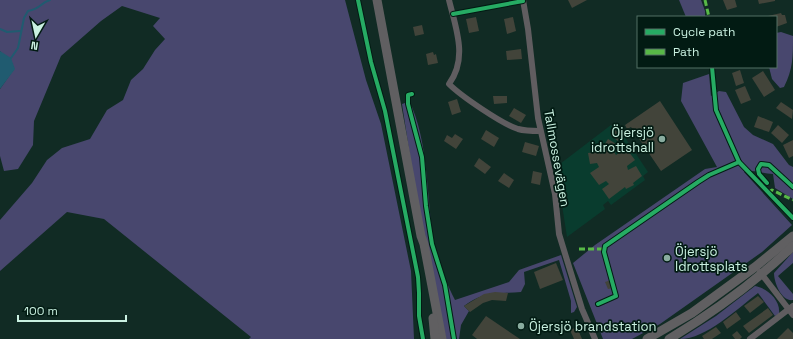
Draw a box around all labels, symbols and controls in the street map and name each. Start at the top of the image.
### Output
north arrow [16,16,56,56]
legend [637,16,777,68]
text: Cycle path [673,24,735,40]
text: N [30,38,39,53]
text: Path [673,44,699,60]
street label: Tallmossevägen [540,108,574,208]
place label: Öjersjö idrottshall [591,124,654,156]
marker: Öjersjö idrottshall [657,134,667,144]
place label: Öjersjö Idrottsplats [675,243,748,275]
marker: Öjersjö Idrottsplats [662,253,672,263]
scale bar [18,297,126,323]
text: 100 m [24,303,58,319]
place label: Öjersjö brandstation [529,318,657,335]
marker: Öjersjö brandstation [516,321,526,331]

